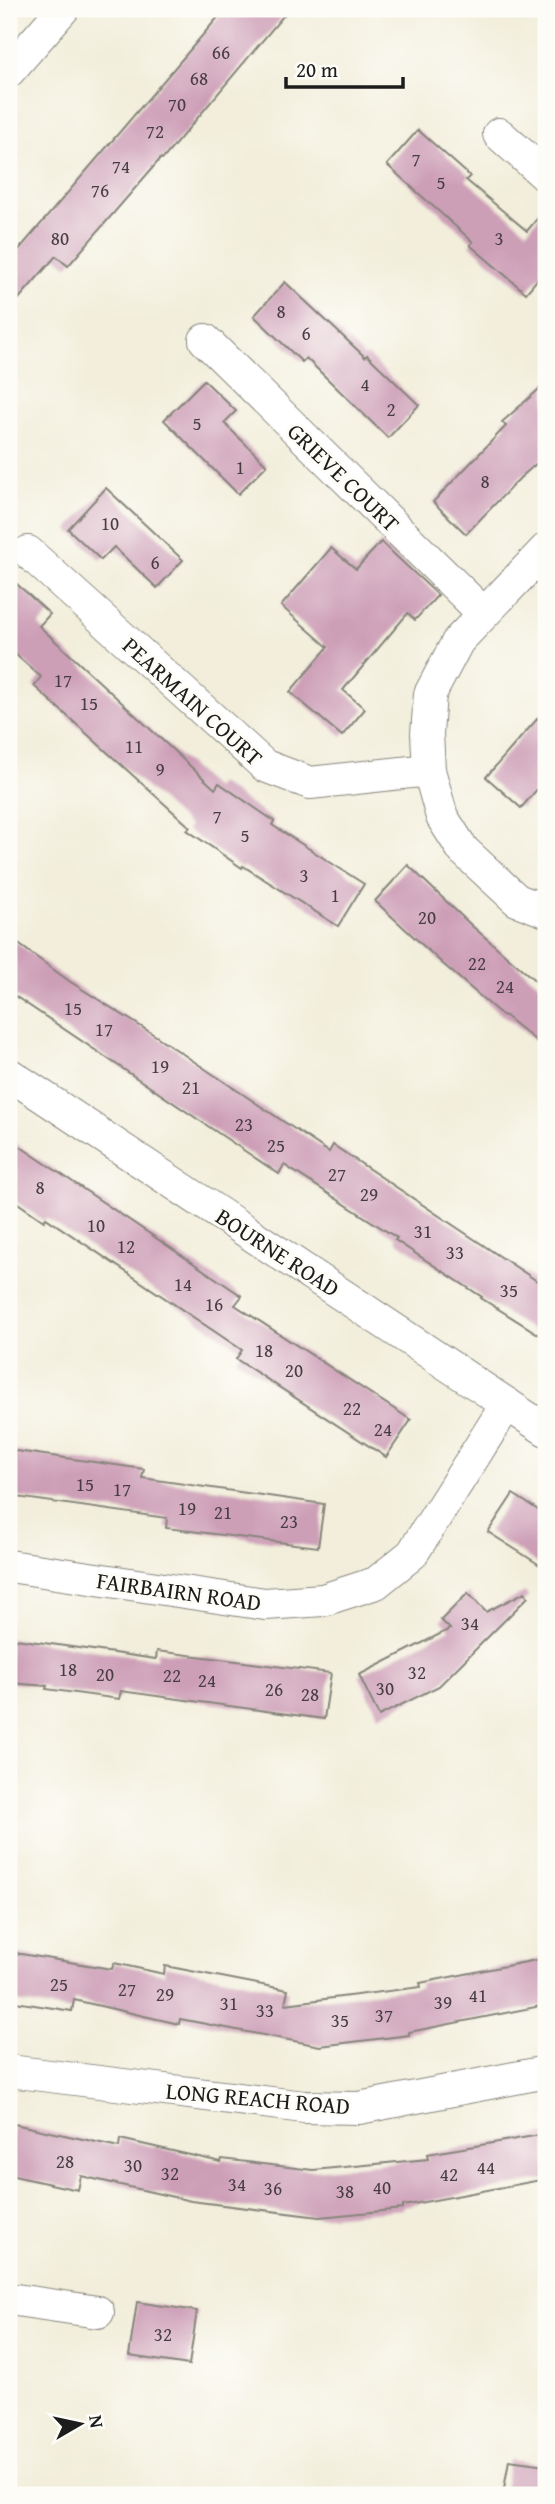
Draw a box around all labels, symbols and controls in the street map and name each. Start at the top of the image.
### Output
house number: 66 [212,38,230,66]
scale bar [286,46,403,90]
text: 20 m [296,54,338,85]
house number: 68 [190,64,208,92]
house number: 70 [168,90,186,118]
house number: 72 [146,117,164,145]
house number: 7 [411,145,421,173]
house number: 74 [112,152,130,180]
house number: 5 [436,168,446,196]
house number: 76 [91,176,109,204]
house number: 80 [51,224,69,252]
house number: 3 [494,224,504,252]
house number: 8 [276,297,286,325]
house number: 6 [301,319,311,347]
house number: 4 [360,370,370,398]
house number: 2 [386,395,396,423]
house number: 5 [192,409,202,437]
street label: GRIEVE COURT [281,415,408,539]
house number: 1 [235,453,245,481]
house number: 8 [480,467,490,495]
house number: 10 [101,509,119,537]
house number: 6 [150,548,160,576]
street label: PEARMAIN COURT [116,629,270,773]
house number: 17 [54,666,72,694]
house number: 15 [80,689,98,717]
house number: 11 [125,732,143,760]
house number: 9 [155,755,165,783]
house number: 7 [212,802,222,830]
house number: 5 [240,821,250,849]
house number: 3 [299,861,309,889]
house number: 1 [330,881,340,909]
house number: 20 [418,903,436,931]
house number: 22 [468,949,486,977]
house number: 24 [496,972,514,1000]
house number: 15 [64,994,82,1022]
house number: 17 [95,1015,113,1043]
house number: 19 [151,1052,169,1080]
house number: 21 [182,1073,200,1101]
house number: 23 [235,1110,253,1138]
house number: 25 [267,1131,285,1159]
house number: 27 [328,1160,346,1188]
house number: 8 [35,1173,45,1201]
house number: 29 [360,1180,378,1208]
street label: BOURNE ROAD [210,1200,346,1304]
house number: 10 [87,1211,105,1239]
house number: 31 [414,1217,432,1245]
house number: 12 [117,1232,135,1260]
house number: 33 [446,1238,464,1266]
house number: 14 [174,1270,192,1298]
house number: 35 [500,1276,518,1304]
house number: 16 [205,1290,223,1318]
house number: 18 [255,1336,273,1364]
house number: 20 [285,1356,303,1384]
house number: 22 [343,1394,361,1422]
house number: 24 [374,1415,392,1443]
house number: 15 [76,1470,94,1498]
house number: 17 [113,1475,131,1503]
house number: 19 [178,1494,196,1522]
house number: 21 [214,1498,232,1526]
house number: 23 [280,1507,298,1535]
street label: FAIRBAIRN ROAD [95,1563,263,1619]
house number: 34 [461,1609,479,1637]
house number: 18 [59,1655,77,1683]
house number: 32 [408,1658,426,1686]
house number: 20 [96,1660,114,1688]
house number: 22 [163,1661,181,1689]
house number: 24 [198,1666,216,1694]
house number: 30 [376,1674,394,1702]
house number: 26 [265,1675,283,1703]
house number: 28 [301,1680,319,1708]
house number: 25 [50,1970,68,1998]
house number: 27 [118,1975,136,2003]
house number: 29 [156,1980,174,2008]
house number: 41 [469,1981,487,2009]
house number: 39 [434,1988,452,2016]
house number: 31 [220,1989,238,2017]
house number: 33 [256,1996,274,2024]
house number: 37 [375,2001,393,2029]
house number: 35 [331,2006,349,2034]
street label: LONG REACH ROAD [165,2074,351,2122]
house number: 28 [56,2147,74,2175]
house number: 30 [124,2151,142,2179]
house number: 44 [477,2153,495,2181]
house number: 32 [161,2159,179,2187]
house number: 42 [440,2160,458,2188]
house number: 34 [228,2170,246,2198]
house number: 40 [373,2173,391,2201]
house number: 36 [264,2174,282,2202]
house number: 38 [336,2177,354,2205]
house number: 32 [154,2320,172,2348]
north arrow [46,2388,116,2458]
text: N [82,2413,112,2430]

